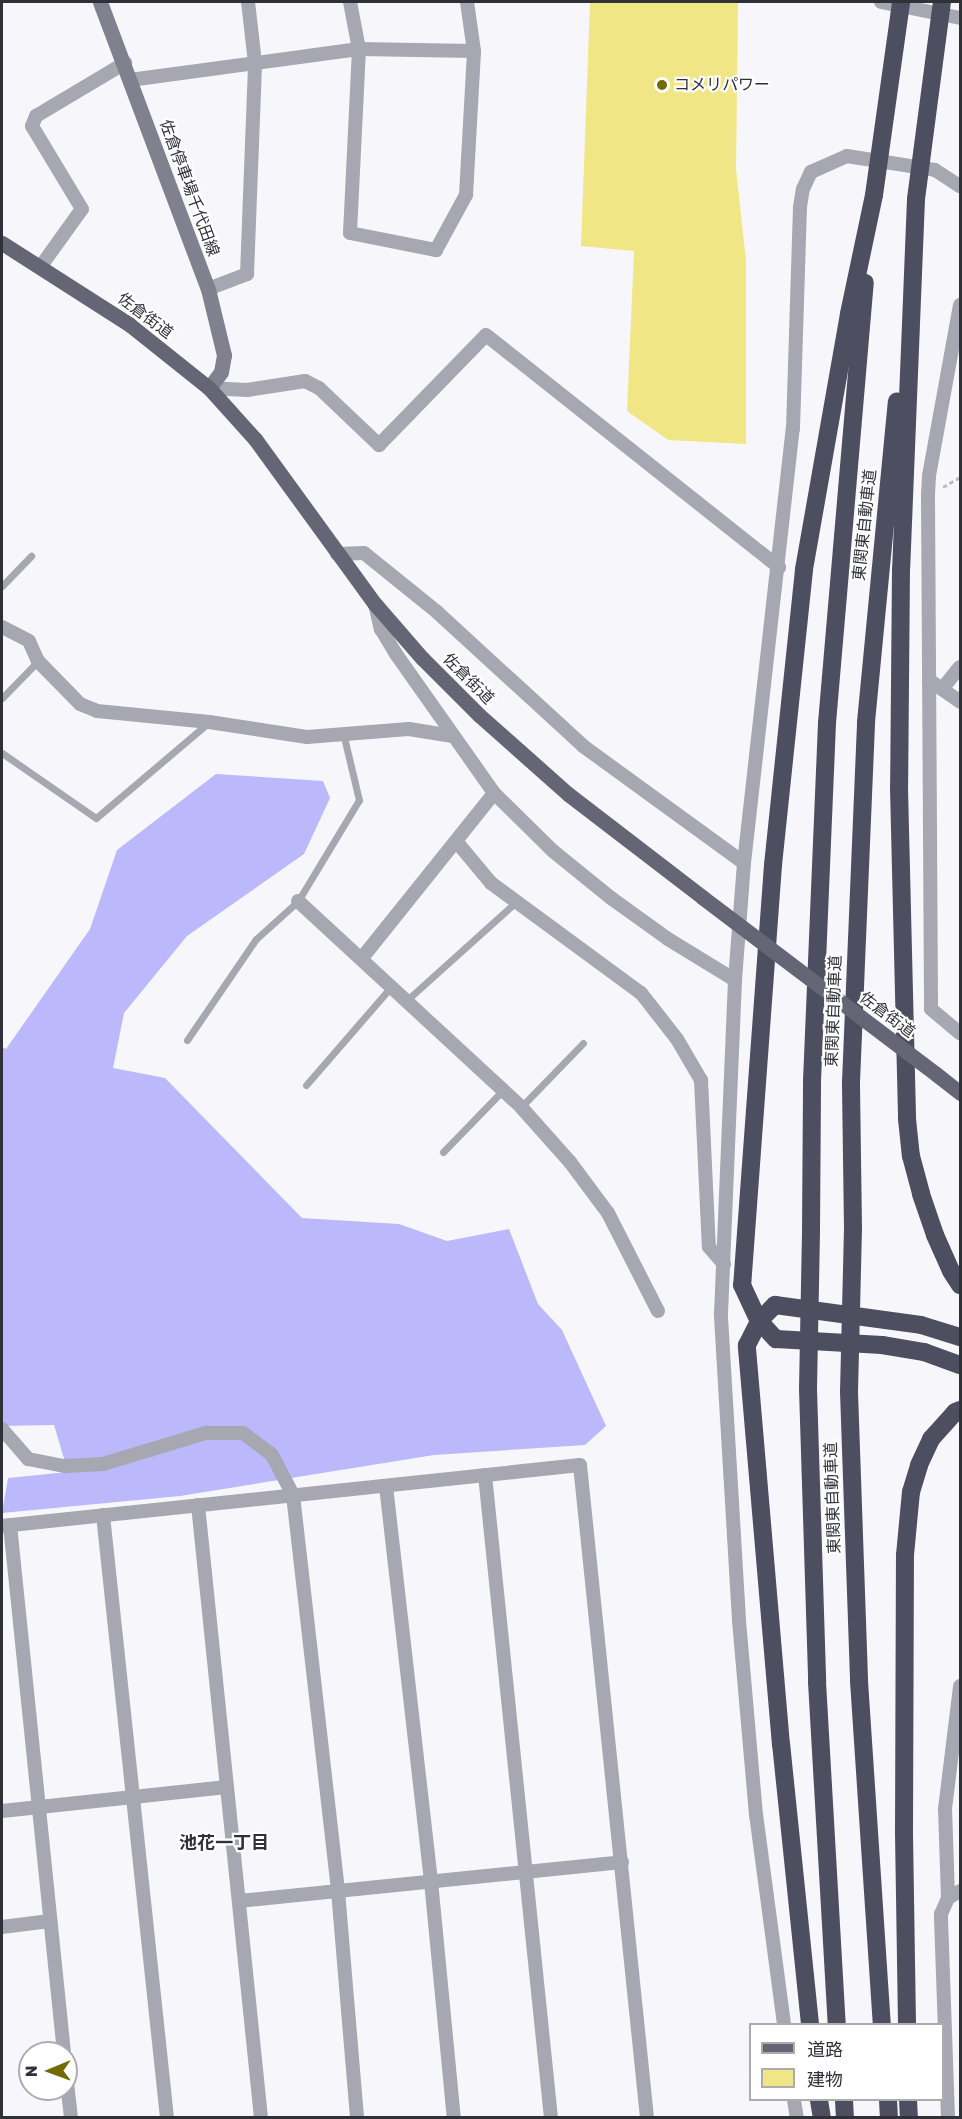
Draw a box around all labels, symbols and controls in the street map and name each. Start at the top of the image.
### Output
place label: コメリパワー [674,75,770,95]
marker: コメリパワー [655,78,669,92]
street label: 佐倉停車場千代田線 [155,117,223,259]
street label: 佐倉街道 [114,289,176,343]
street label: 東関東自動車道 [850,468,880,582]
street label: 佐倉街道 [439,650,497,708]
street label: 東関東自動車道 [822,955,846,1067]
street label: 佐倉街道 [856,988,918,1042]
street label: 東関東自動車道 [821,1442,845,1554]
district label: 池花一丁目 [179,1832,269,1854]
legend [749,2023,944,2101]
text: 道路 [807,2039,843,2061]
north arrow [18,2041,78,2101]
text: N [22,2065,41,2077]
text: 建物 [807,2069,843,2091]

